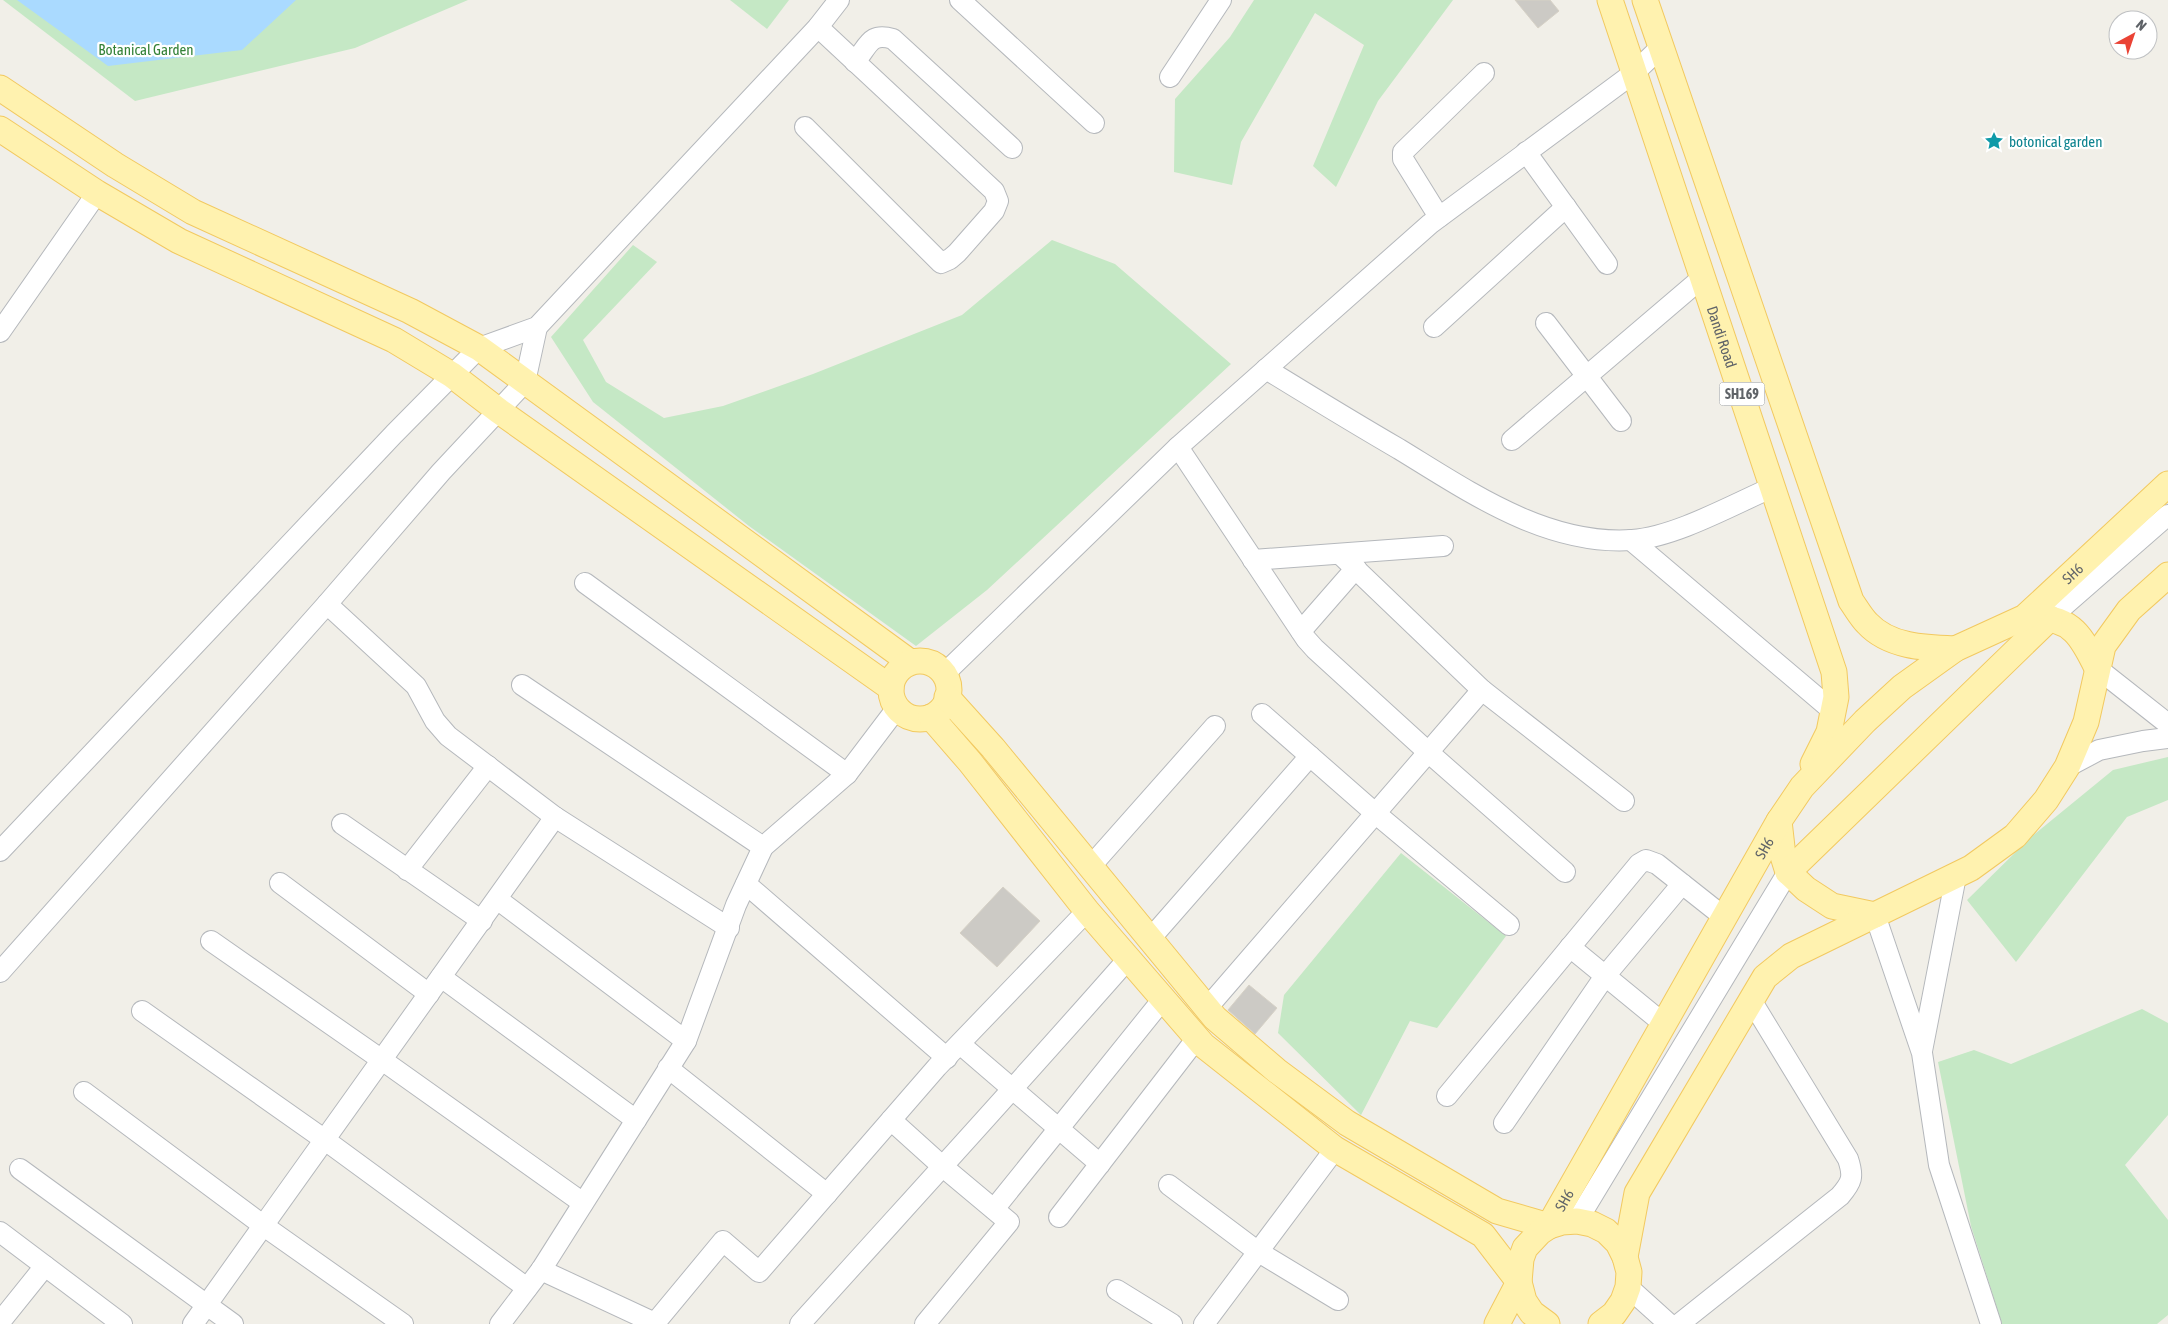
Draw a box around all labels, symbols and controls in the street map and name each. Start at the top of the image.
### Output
north arrow [2108,10,2158,60]
text: N [2133,16,2150,34]
park label: Botanical Garden [98,41,194,58]
place icon: botonical garden [1983,130,2005,152]
place label: botonical garden [2009,133,2102,150]
street label: Dandi Road [1704,304,1740,370]
road number: SH169 [1720,382,1764,406]
street label: SH6 [2058,559,2086,587]
street label: SH6 [1751,834,1777,862]
street label: SH6 [1551,1186,1577,1214]

